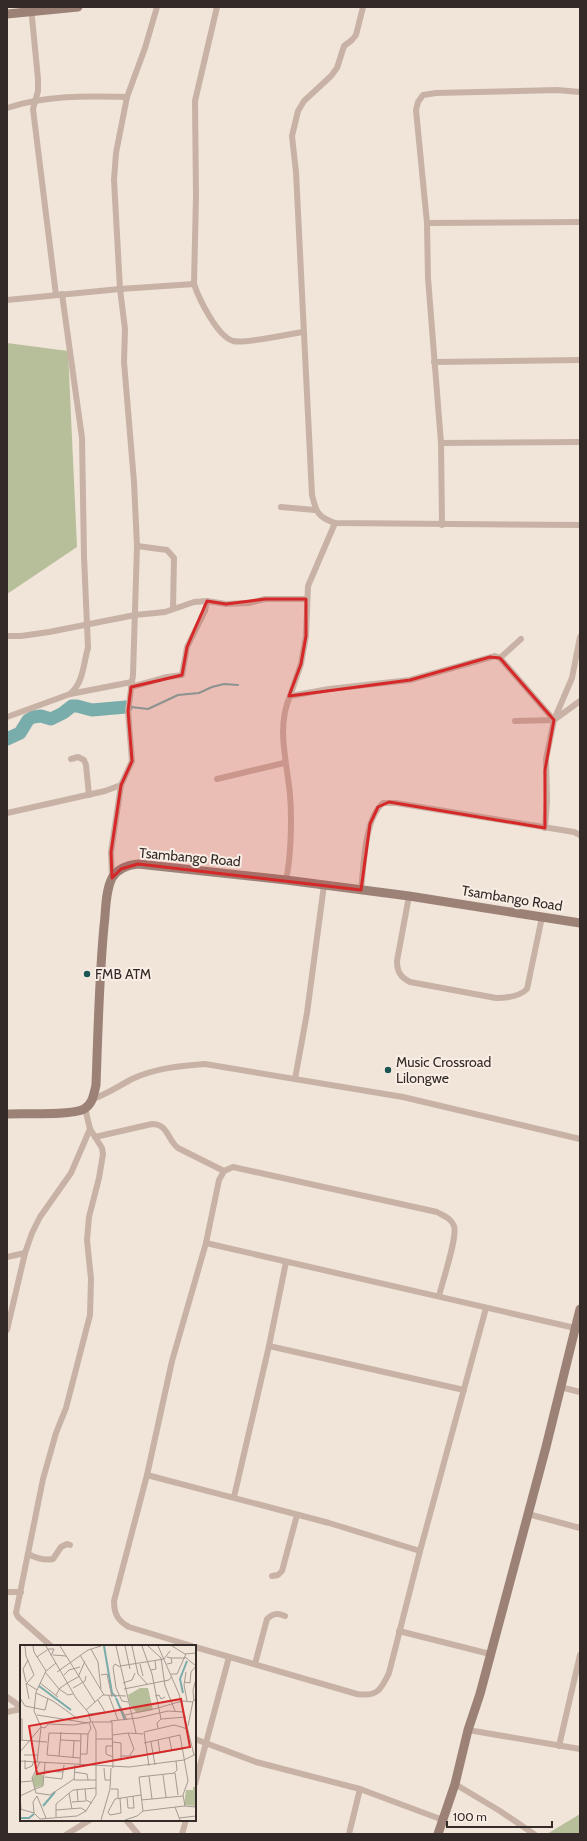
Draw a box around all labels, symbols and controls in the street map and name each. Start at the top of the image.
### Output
street label: Tsambango Road [138,844,242,870]
street label: Tsambango Road [460,881,564,915]
place label: FMB ATM [95,965,151,983]
marker: FMB ATM [82,969,92,979]
place label: Music Crossroad Lilongwe [396,1053,491,1087]
marker: Music Crossroad Lilongwe [383,1065,393,1075]
inset map [20,1645,196,1821]
scale bar [447,1803,552,1829]
text: 100 m [453,1809,487,1824]

